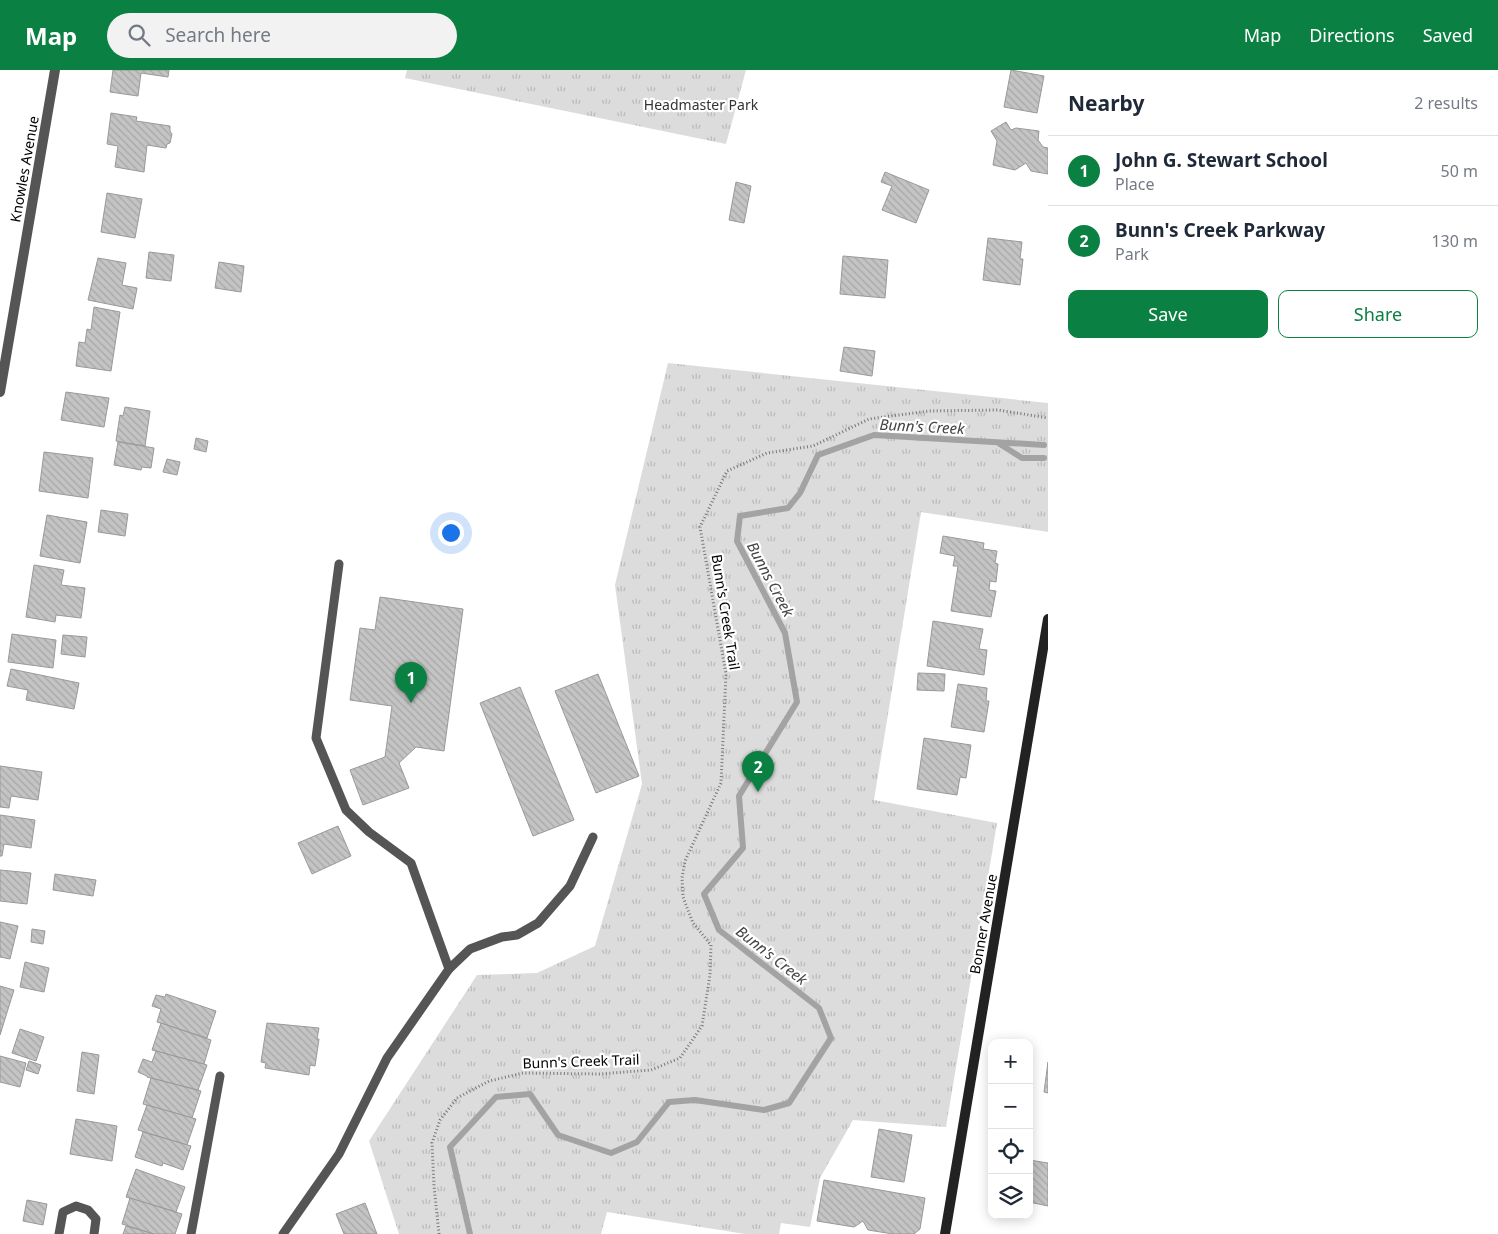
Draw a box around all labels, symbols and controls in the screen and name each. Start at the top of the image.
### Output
search box [107,13,457,58]
text: Map [25,19,77,52]
icon: search [125,21,153,49]
text: Search here [165,22,271,48]
text: Map [1244,23,1281,47]
text: Directions [1309,23,1395,47]
text: Saved [1423,23,1473,47]
text: Nearby [1068,89,1144,117]
text: 2 results [1414,92,1478,114]
park label: Headmaster Park [644,95,759,114]
street label: Knowles Avenue [5,114,43,224]
text: John G. Stewart School [1115,147,1328,173]
text: 1 [1079,160,1089,182]
text: 50 m [1441,160,1478,182]
text: Place [1115,173,1155,195]
text: Bunn's Creek Parkway [1115,217,1325,243]
text: 2 [1079,230,1089,252]
text: 130 m [1431,230,1478,252]
text: Park [1115,243,1149,265]
button: Save [1068,290,1268,338]
button: Share [1278,290,1478,338]
water label: Bunn's Creek [879,414,966,438]
your location [438,520,464,546]
water label: Bunns Creek [743,538,799,621]
street label: Bunn's Creek Trail [707,553,745,671]
pin: 1 [395,662,427,703]
pin: 2 [742,751,774,792]
street label: Bonner Avenue [965,872,1001,976]
water label: Bunn's Creek [732,921,812,989]
map controls [988,1039,1033,1219]
button: + [988,1039,1033,1084]
street label: Bunn's Creek Trail [522,1049,640,1073]
button: − [988,1084,1033,1129]
button: locate [988,1129,1033,1174]
button: layers [988,1174,1033,1219]

